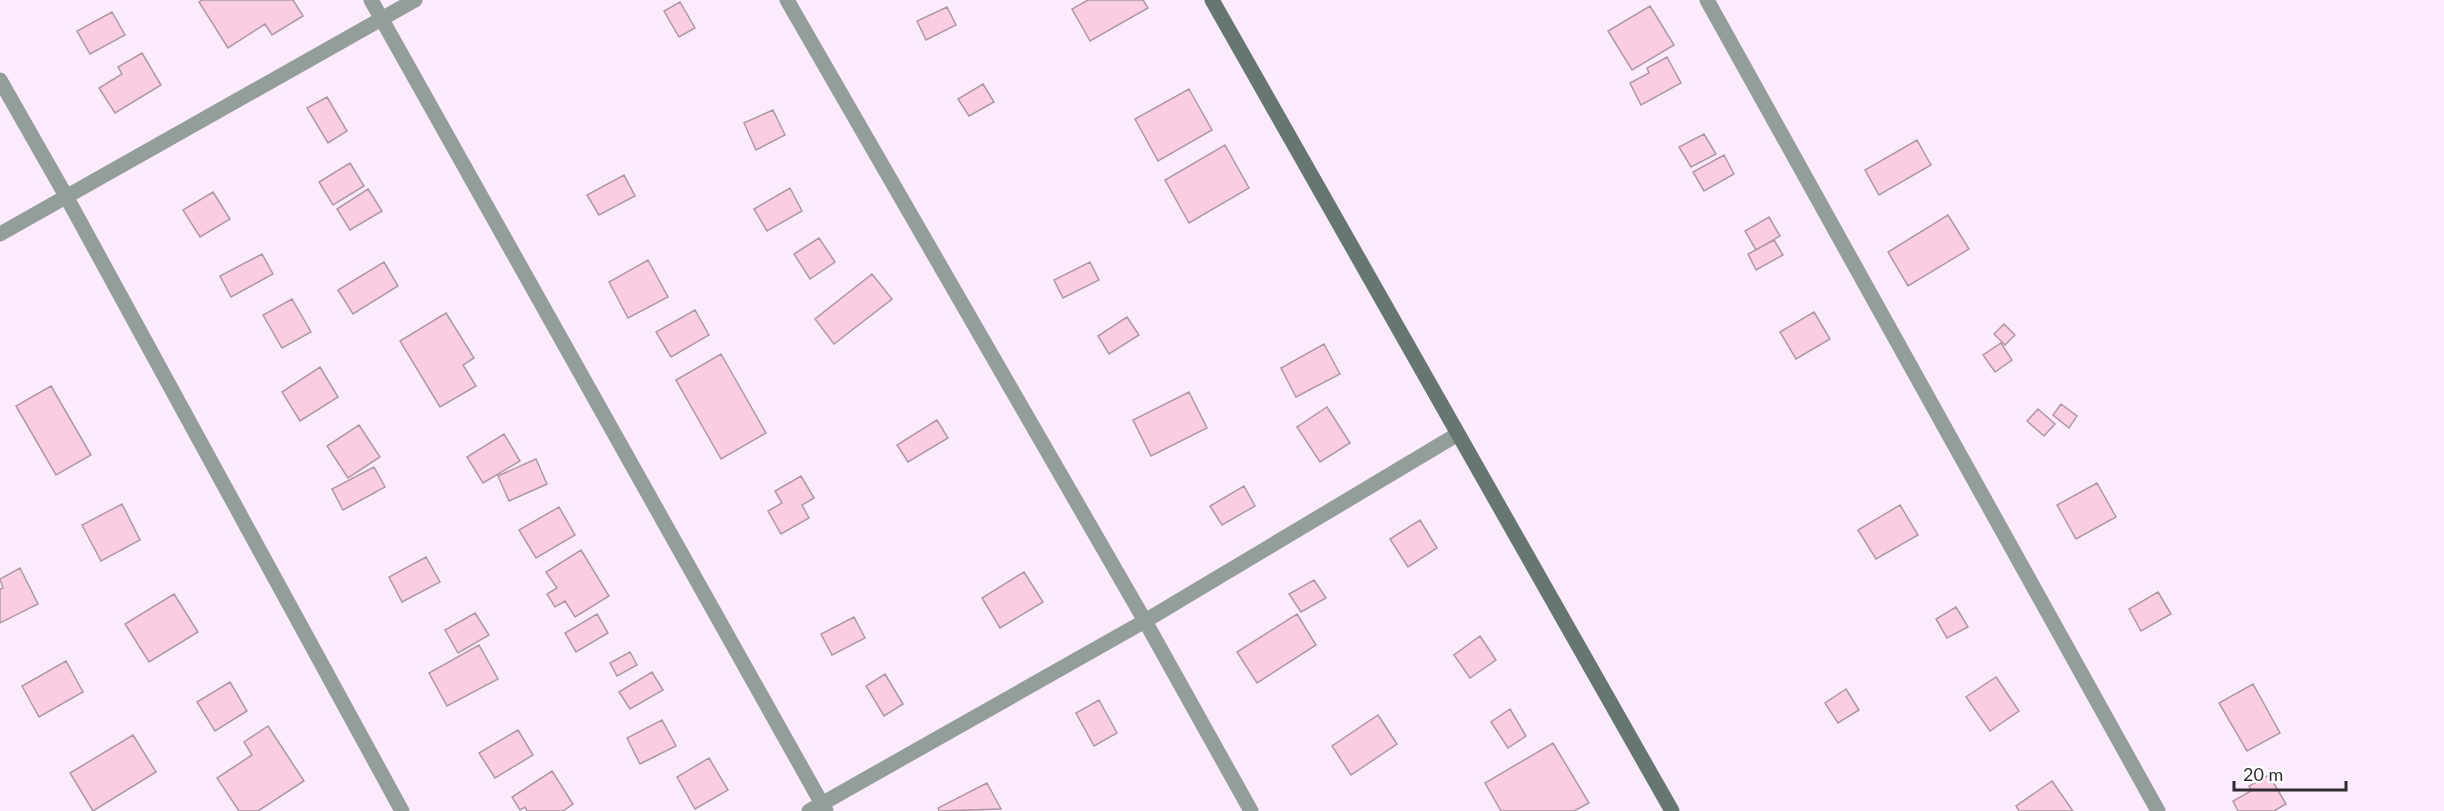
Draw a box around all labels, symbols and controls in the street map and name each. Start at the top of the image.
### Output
scale bar [2234,754,2346,792]
text: 20 m [2243,763,2283,785]

